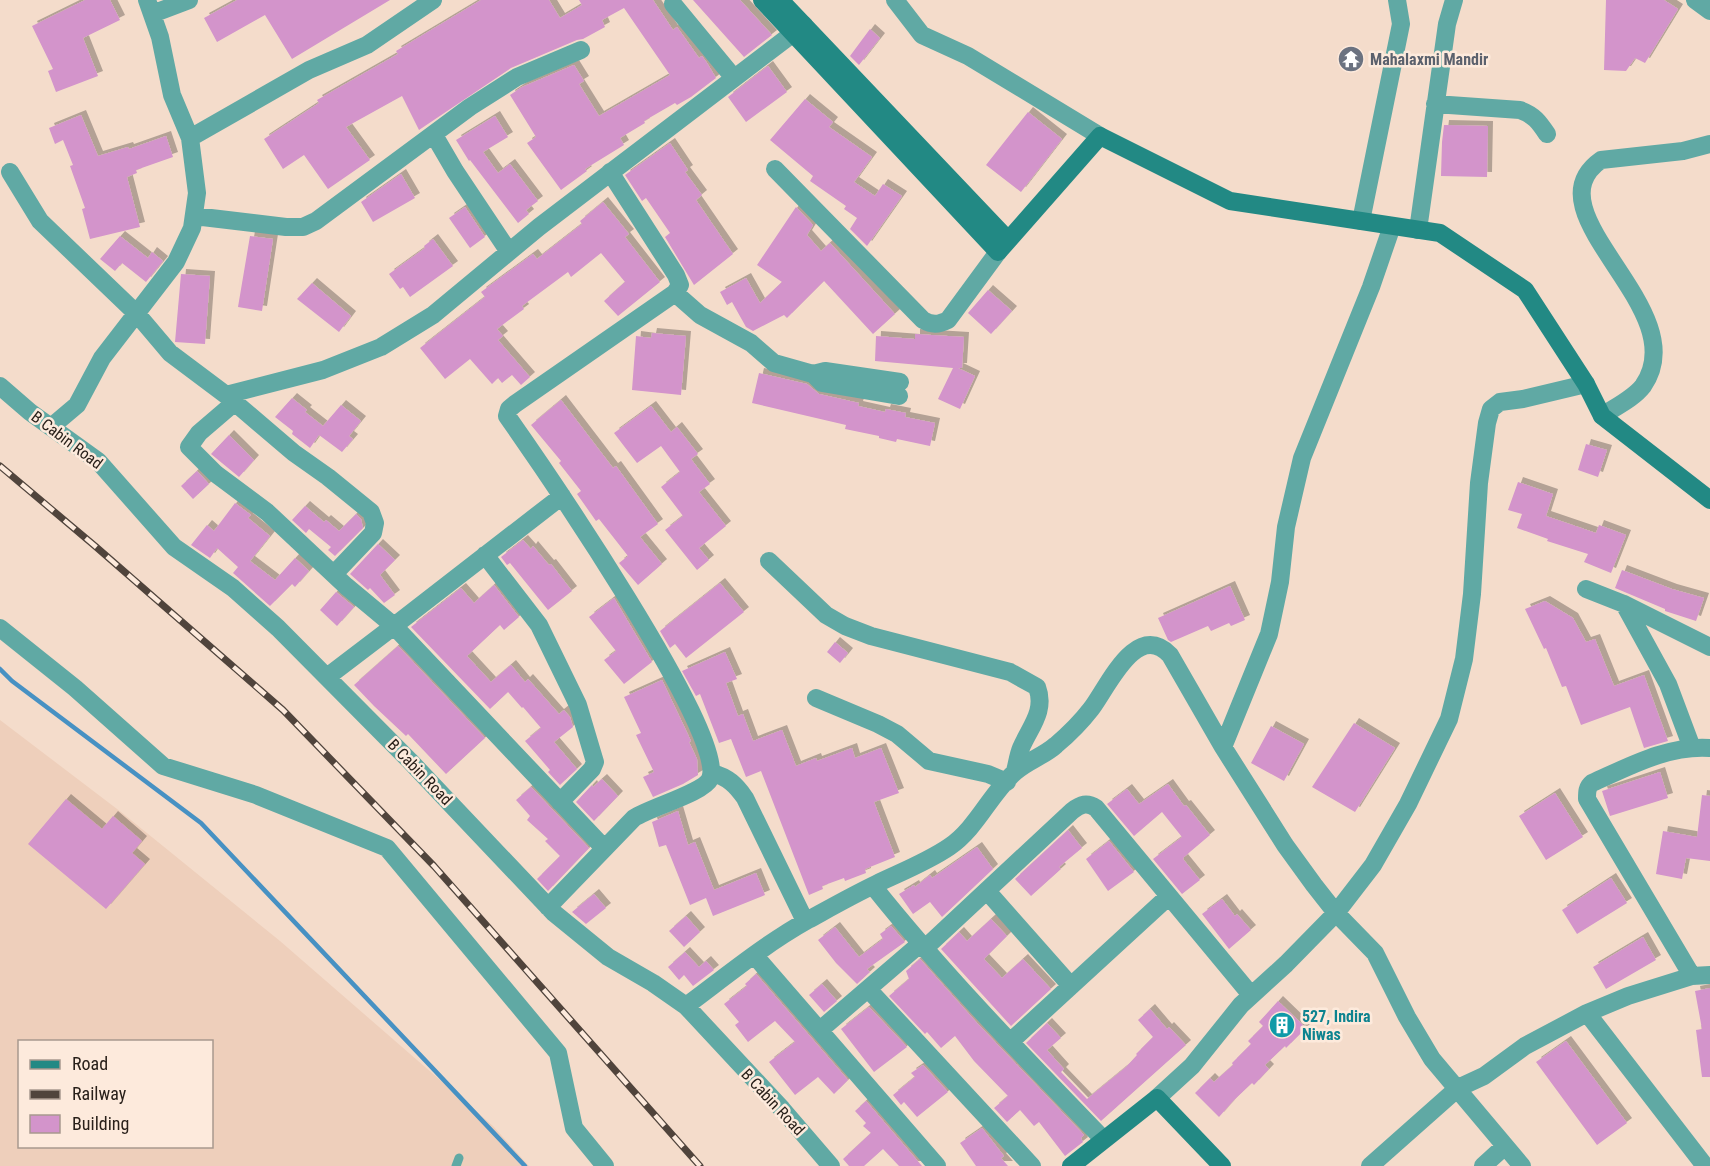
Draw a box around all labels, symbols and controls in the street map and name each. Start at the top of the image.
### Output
temple icon: Mahalaxmi Mandir [1336,44,1366,74]
place label: Mahalaxmi Mandir [1370,50,1488,69]
street label: B Cabin Road [28,407,106,473]
street label: B Cabin Road [384,735,456,809]
place label: 527, Indira Niwas [1302,1007,1371,1044]
building icon: 527, Indira Niwas [1267,1010,1297,1040]
legend [18,1040,213,1148]
text: Road [72,1053,108,1074]
street label: B Cabin Road [737,1065,809,1139]
text: Railway [72,1083,127,1104]
text: Building [72,1113,129,1134]

